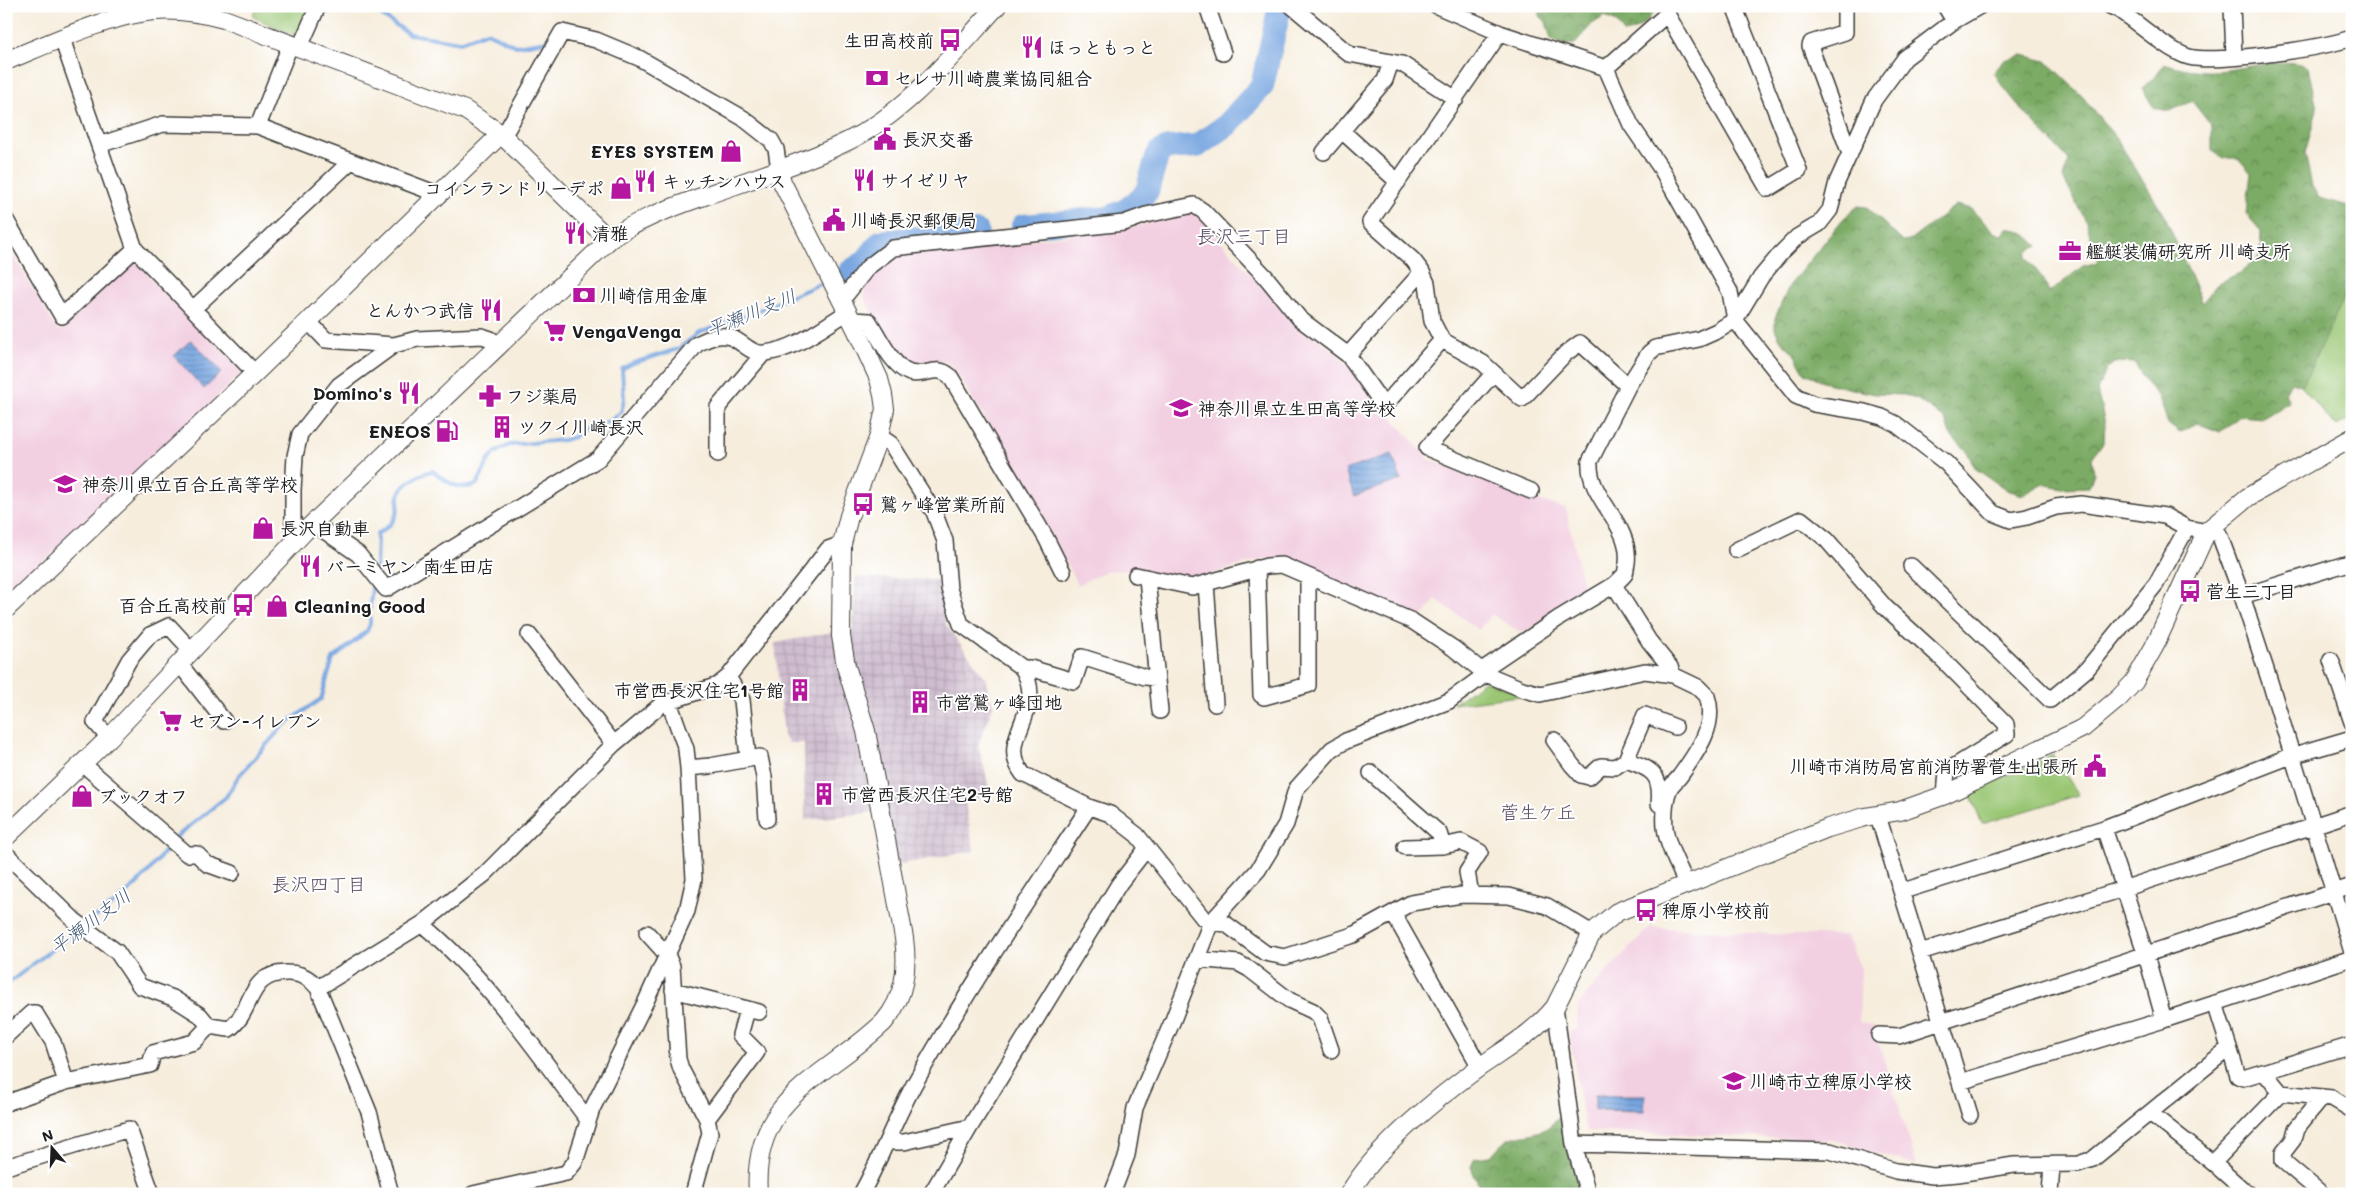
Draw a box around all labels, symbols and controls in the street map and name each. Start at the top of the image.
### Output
bus stop icon: 生田高校前 [937,27,963,53]
place label: 生田高校前 [844,28,934,52]
restaurant icon: ほっともっと [1019,34,1045,60]
place label: ほっともっと [1048,35,1156,59]
bank icon: セレサ川崎農業協同組合 [864,65,890,91]
place label: セレサ川崎農業協同組合 [894,66,1092,90]
public building icon: 長沢交番 [872,126,898,152]
place label: 長沢交番 [902,127,974,151]
shop icon: EYES SYSTEM [718,138,744,164]
place label: EYES SYSTEM [590,139,714,163]
restaurant icon: サイゼリヤ [851,167,877,193]
restaurant icon: キッチンハウス [632,168,658,194]
place label: サイゼリヤ [881,168,970,192]
place label: キッチンハウス [662,169,786,193]
shop icon: コインランドリーデポ [608,175,634,201]
place label: コインランドリーデポ [424,176,604,200]
public building icon: 川崎長沢郵便局 [821,207,847,233]
place label: 川崎長沢郵便局 [851,208,977,232]
restaurant icon: 清雅 [562,220,588,246]
place label: 清雅 [592,221,628,245]
district label: 長沢三丁目 [1196,223,1292,248]
office icon: 艦艇装備研究所 川崎支所 [2057,238,2083,264]
place label: 艦艇装備研究所 川崎支所 [2086,239,2290,263]
bank icon: 川崎信用金庫 [571,282,597,308]
place label: 川崎信用金庫 [600,283,708,307]
water label: 平瀬川支川 [702,283,800,341]
restaurant icon: とんかつ武信 [478,297,504,323]
place label: とんかつ武信 [366,298,474,322]
supermarket icon: VengaVenga [542,318,568,344]
place label: VengaVenga [572,319,682,343]
restaurant icon: Domino's [396,380,422,406]
place label: Domino's [313,381,392,405]
pharmacy icon: フジ薬局 [477,383,503,409]
place label: フジ薬局 [506,384,578,408]
school or university icon: 神奈川県立生田高等学校 [1168,395,1194,421]
place label: 神奈川県立生田高等学校 [1198,396,1396,420]
building icon: ツクイ川崎長沢 [489,414,515,440]
place label: ツクイ川崎長沢 [518,415,643,439]
fuel station icon: ENEOS [434,418,460,444]
place label: ENEOS [368,419,431,443]
school or university icon: 神奈川県立百合丘高等学校 [52,471,78,497]
place label: 神奈川県立百合丘高等学校 [82,472,298,496]
bus stop icon: 鷲ヶ峰営業所前 [850,491,876,517]
place label: 鷲ヶ峰営業所前 [880,492,1006,516]
shop icon: 長沢自動車 [250,515,276,541]
place label: 長沢自動車 [280,516,370,540]
restaurant icon: バーミヤン 南生田店 [297,553,323,579]
place label: バーミヤン 南生田店 [326,554,495,578]
bus stop icon: 菅生三丁目 [2177,578,2203,604]
place label: 菅生三丁目 [2206,579,2296,603]
bus stop icon: 百合丘高校前 [230,592,256,618]
place label: 百合丘高校前 [119,593,227,617]
shop icon: Cleaning Good [264,593,290,619]
place label: Cleaning Good [294,594,425,618]
building icon: 市営西長沢住宅1号館 [787,677,813,703]
place label: 市営西長沢住宅1号館 [614,678,784,702]
building icon: 市営鷲ヶ峰団地 [907,689,933,715]
place label: 市営鷲ヶ峰団地 [936,690,1062,714]
supermarket icon: セブン-イレブン [158,708,184,734]
place label: セブン-イレブン [188,709,322,733]
public building icon: 川崎市消防局宮前消防署菅生出張所 [2082,753,2108,779]
place label: 川崎市消防局宮前消防署菅生出張所 [1790,754,2078,778]
building icon: 市営西長沢住宅2号館 [811,781,837,807]
place label: 市営西長沢住宅2号館 [841,782,1013,806]
shop icon: ブックオフ [69,783,95,809]
place label: ブックオフ [98,784,188,808]
district label: 菅生ケ丘 [1500,799,1576,824]
district label: 長沢四丁目 [271,871,367,896]
water label: 平瀬川支川 [45,882,135,960]
bus stop icon: 稗原小学校前 [1633,897,1659,923]
place label: 稗原小学校前 [1662,898,1770,922]
school or university icon: 川崎市立稗原小学校 [1721,1068,1747,1094]
place label: 川崎市立稗原小学校 [1750,1069,1912,1093]
north arrow [28,1122,78,1172]
text: N [39,1125,56,1146]

